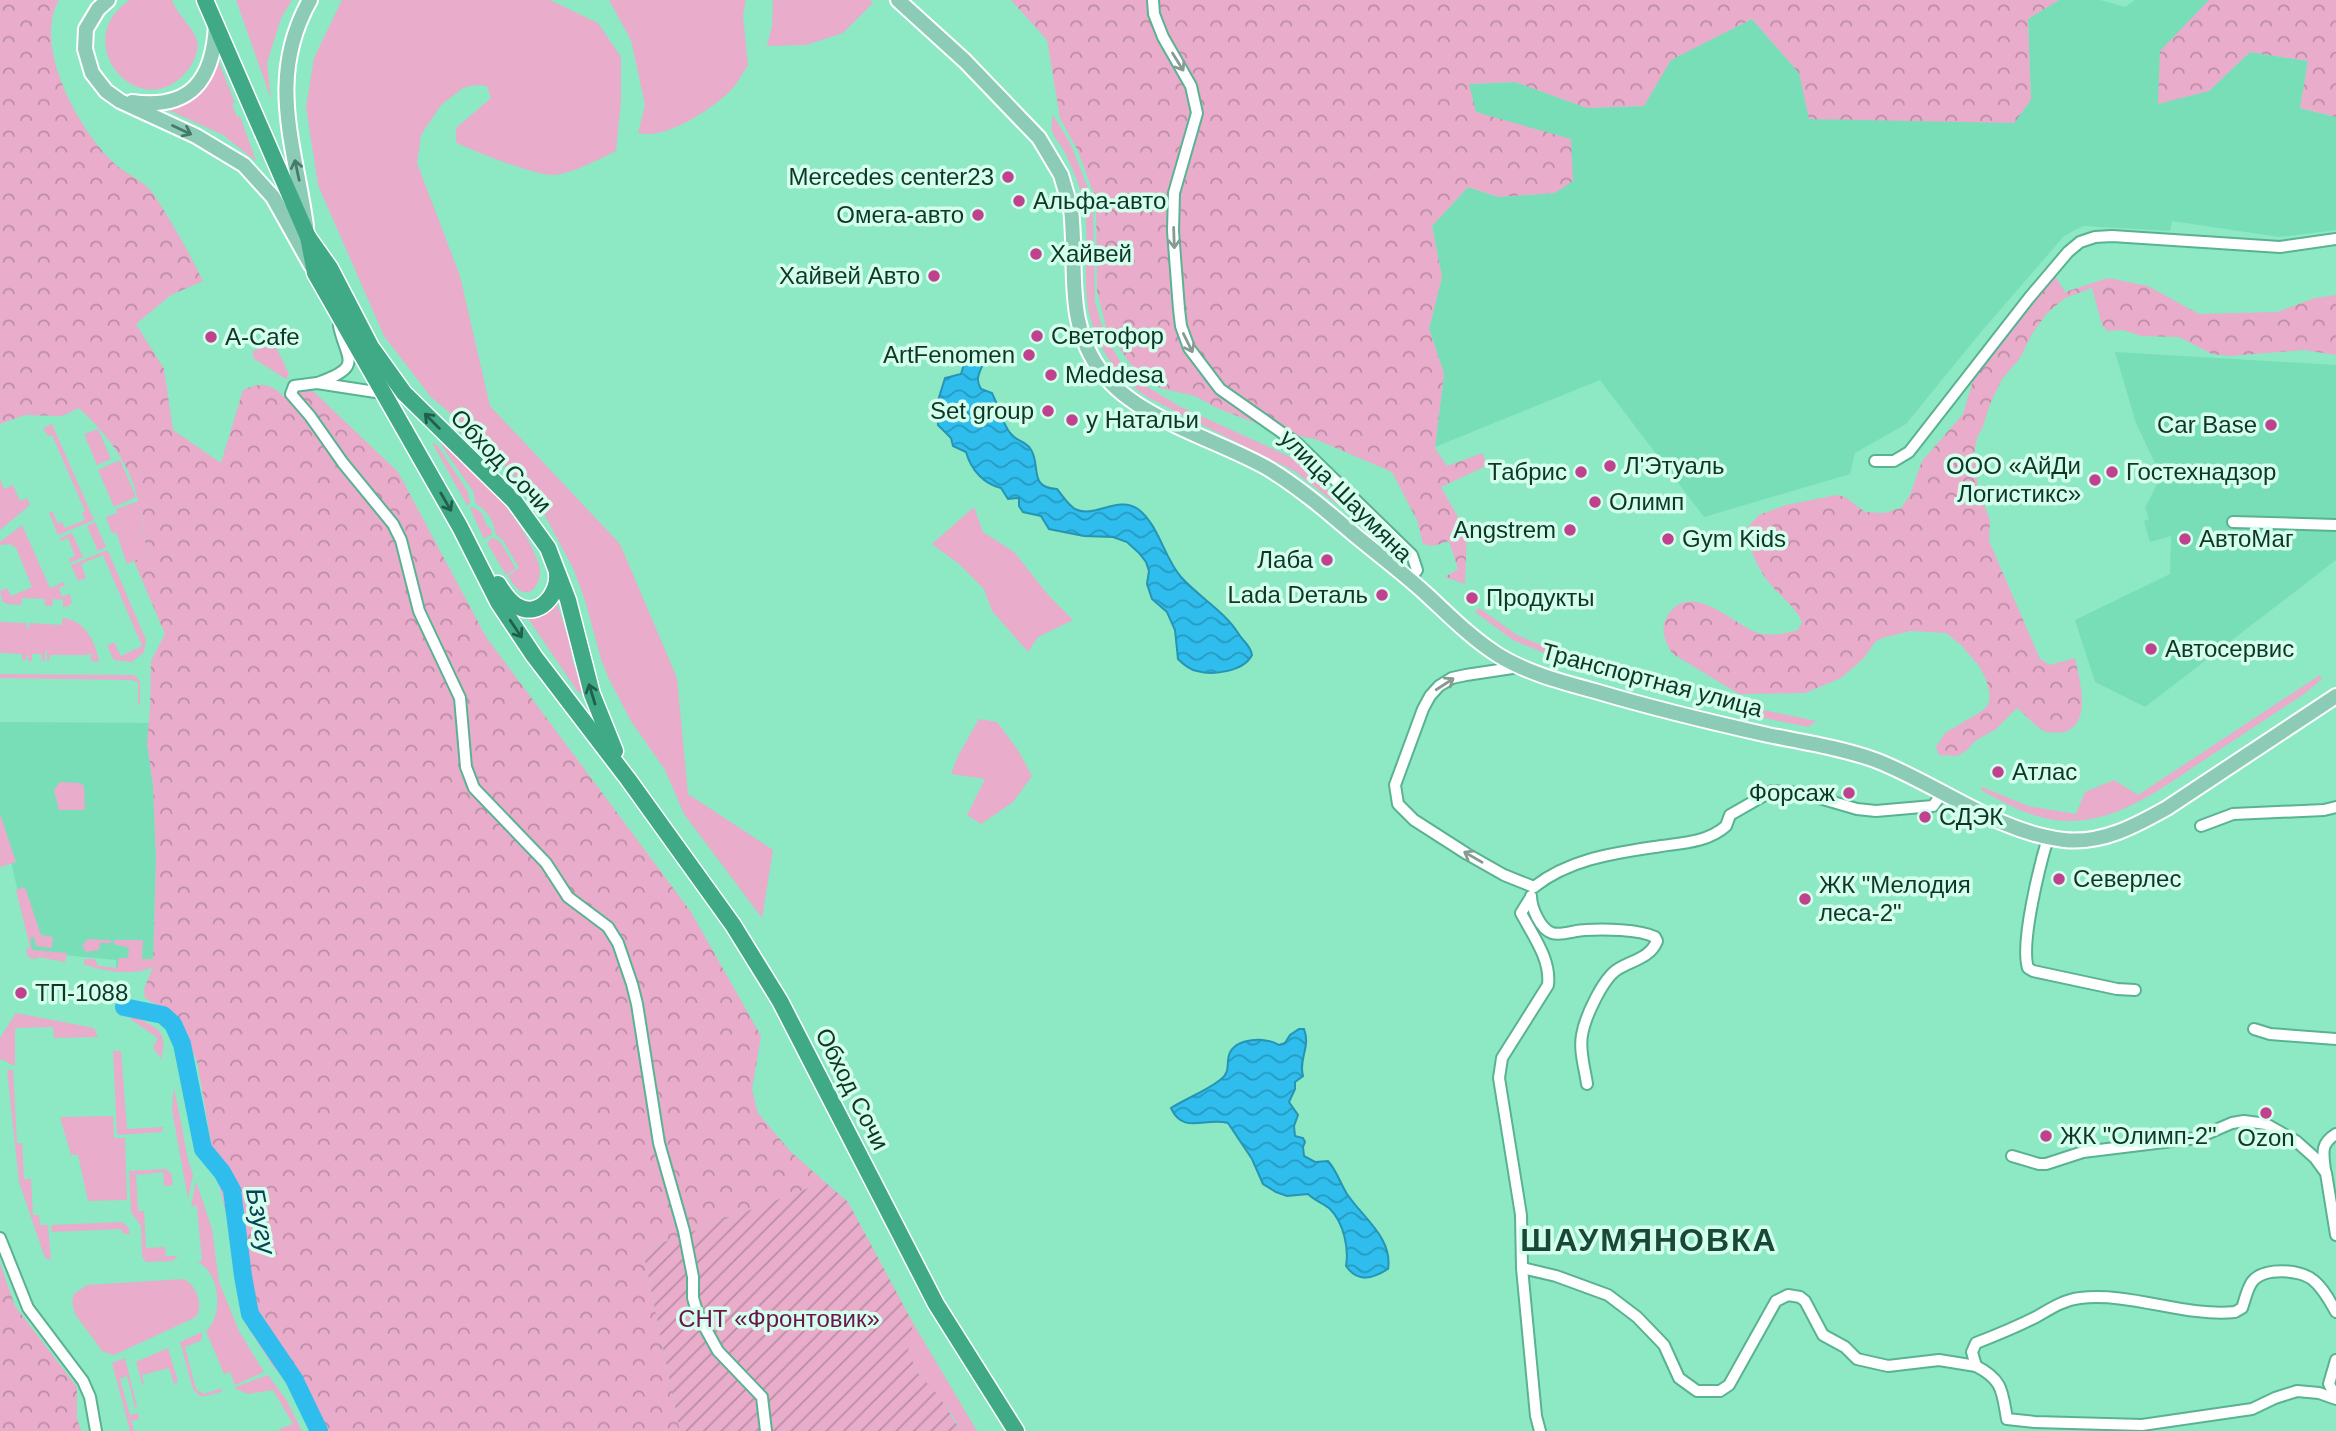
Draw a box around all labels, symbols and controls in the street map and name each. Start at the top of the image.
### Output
one-way arrow [1171,52,1186,71]
one-way arrow [171,124,192,137]
one-way arrow [289,159,303,182]
place label: Mercedes center23 [789,163,994,190]
marker: Mercedes center23 [1000,169,1016,185]
place label: Альфа-авто [1033,187,1166,214]
marker: Альфа-авто [1011,193,1027,209]
place label: Омега-авто [836,201,964,228]
marker: Омега-авто [970,207,986,223]
one-way arrow [1167,226,1180,249]
place label: Хайвей [1050,240,1132,267]
marker: Хайвей [1028,246,1044,262]
place label: Хайвей Авто [779,262,920,289]
marker: Хайвей Авто [926,268,942,284]
place label: Светофор [1051,322,1164,349]
place label: A-Cafe [225,323,300,350]
marker: Светофор [1029,328,1045,344]
marker: A-Cafe [203,329,219,345]
one-way arrow [1182,332,1195,353]
place label: ArtFenomen [883,341,1015,368]
marker: ArtFenomen [1021,347,1037,363]
place label: Meddesa [1065,361,1164,388]
marker: Meddesa [1043,367,1059,383]
place label: Set group [930,397,1034,424]
street label: Обход Сочи [445,403,557,518]
marker: Set group [1040,403,1056,419]
place label: у Натальи [1086,406,1199,433]
place label: Car Base [2157,411,2257,438]
marker: у Натальи [1064,412,1080,428]
one-way arrow [424,413,441,430]
marker: Car Base [2263,417,2279,433]
street label: улица Шаумяна [1275,424,1418,568]
place label: Л'Этуаль [1624,452,1724,479]
place label: ООО «АйДи Логистикс» [1946,452,2081,507]
place label: Табрис [1488,458,1567,485]
marker: Л'Этуаль [1602,458,1618,474]
place label: Гостехнадзор [2126,458,2276,485]
marker: Табрис [1573,464,1589,480]
marker: Гостехнадзор [2104,464,2120,480]
marker: ООО «АйДи Логистикс» [2087,472,2103,488]
place label: Олимп [1609,488,1684,515]
one-way arrow [439,492,453,512]
marker: Олимп [1587,494,1603,510]
place label: Angstrem [1453,516,1556,543]
marker: Angstrem [1562,522,1578,538]
place label: Gym Kids [1682,525,1786,552]
place label: АвтоМаг [2199,525,2294,552]
marker: Gym Kids [1660,531,1676,547]
marker: АвтоМаг [2177,531,2193,547]
place label: Лаба [1257,546,1314,573]
marker: Лаба [1319,552,1335,568]
place label: Lada Dеталь [1227,581,1368,608]
place label: Продукты [1486,584,1594,611]
marker: Lada Dеталь [1374,587,1390,603]
marker: Продукты [1464,590,1480,606]
one-way arrow [509,619,524,638]
place label: Автосервис [2165,635,2294,662]
street label: Транспортная улица [1539,637,1766,722]
marker: Автосервис [2143,641,2159,657]
one-way arrow [1435,676,1454,691]
one-way arrow [585,683,598,705]
place label: Атлас [2012,758,2077,785]
marker: Атлас [1990,764,2006,780]
place label: Форсаж [1749,779,1835,806]
marker: Форсаж [1841,785,1857,801]
place label: СДЭК [1939,803,2003,830]
marker: СДЭК [1917,809,1933,825]
one-way arrow [1464,850,1484,864]
place label: Северлес [2073,865,2181,892]
place label: ЖК "Мелодия леса-2" [1819,871,1971,926]
marker: Северлес [2051,871,2067,887]
marker: ЖК "Мелодия леса-2" [1797,891,1813,907]
place label: ТП-1088 [35,979,128,1006]
marker: ТП-1088 [13,985,29,1001]
street label: Обход Сочи [810,1023,895,1154]
marker: Ozon [2258,1105,2274,1121]
place label: ЖК "Олимп-2" [2060,1122,2217,1149]
place label: Ozon [2237,1124,2295,1151]
marker: ЖК "Олимп-2" [2038,1128,2054,1144]
water label: Бзугу [240,1185,282,1259]
district label: ШАУМЯНОВКА [1520,1222,1778,1258]
park label: СНТ «Фронтовик» [678,1305,880,1332]

